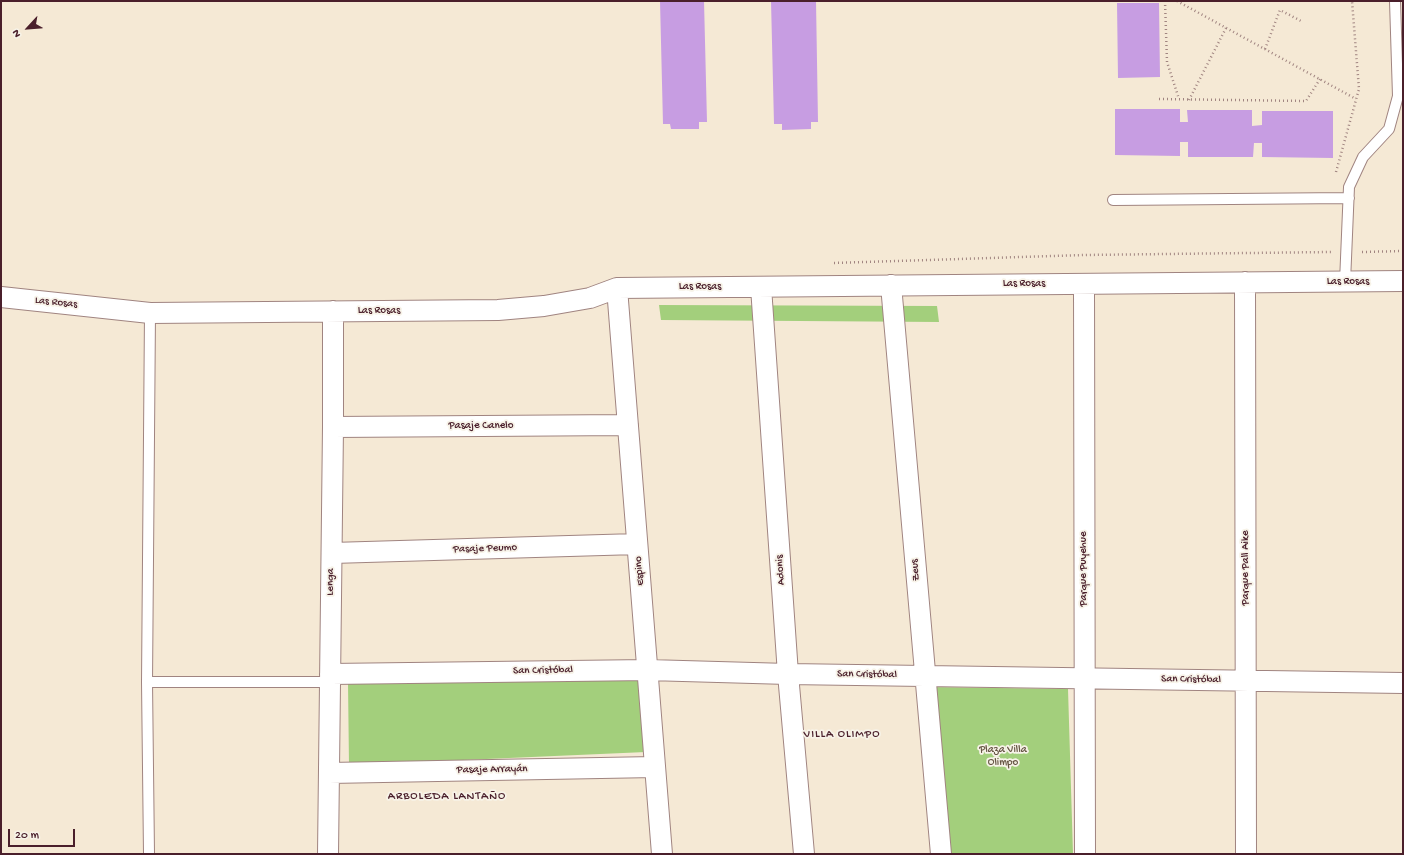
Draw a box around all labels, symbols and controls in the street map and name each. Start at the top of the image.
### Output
north arrow [8,8,48,48]
text: N [10,27,24,39]
street label: Las Rosas [1327,275,1369,289]
street label: Las Rosas [1003,277,1045,291]
street label: Las Rosas [679,280,721,294]
street label: Las Rosas [34,294,78,312]
street label: Las Rosas [358,304,400,318]
street label: Pasaje Canelo [449,419,513,433]
street label: Parque Pall Aike [1239,530,1253,606]
street label: Parque Puyehue [1077,531,1091,607]
street label: Pasaje Peumo [453,541,517,557]
street label: Adonis [773,554,789,586]
street label: Espino [632,556,648,586]
street label: Zeus [908,558,924,582]
street label: Lenga [324,568,338,596]
street label: San Cristóbal [513,664,573,678]
street label: San Cristóbal [837,668,897,682]
street label: San Cristóbal [1161,673,1221,687]
district label: VILLA OLIMPO [804,728,880,742]
park label: Plaza Villa Olimpo [979,743,1027,769]
street label: Pasaje Arrayán [456,763,528,777]
district label: ARBOLEDA LANTAÑO [388,790,506,804]
scale bar [10,821,77,847]
text: 20 m [15,829,39,843]

